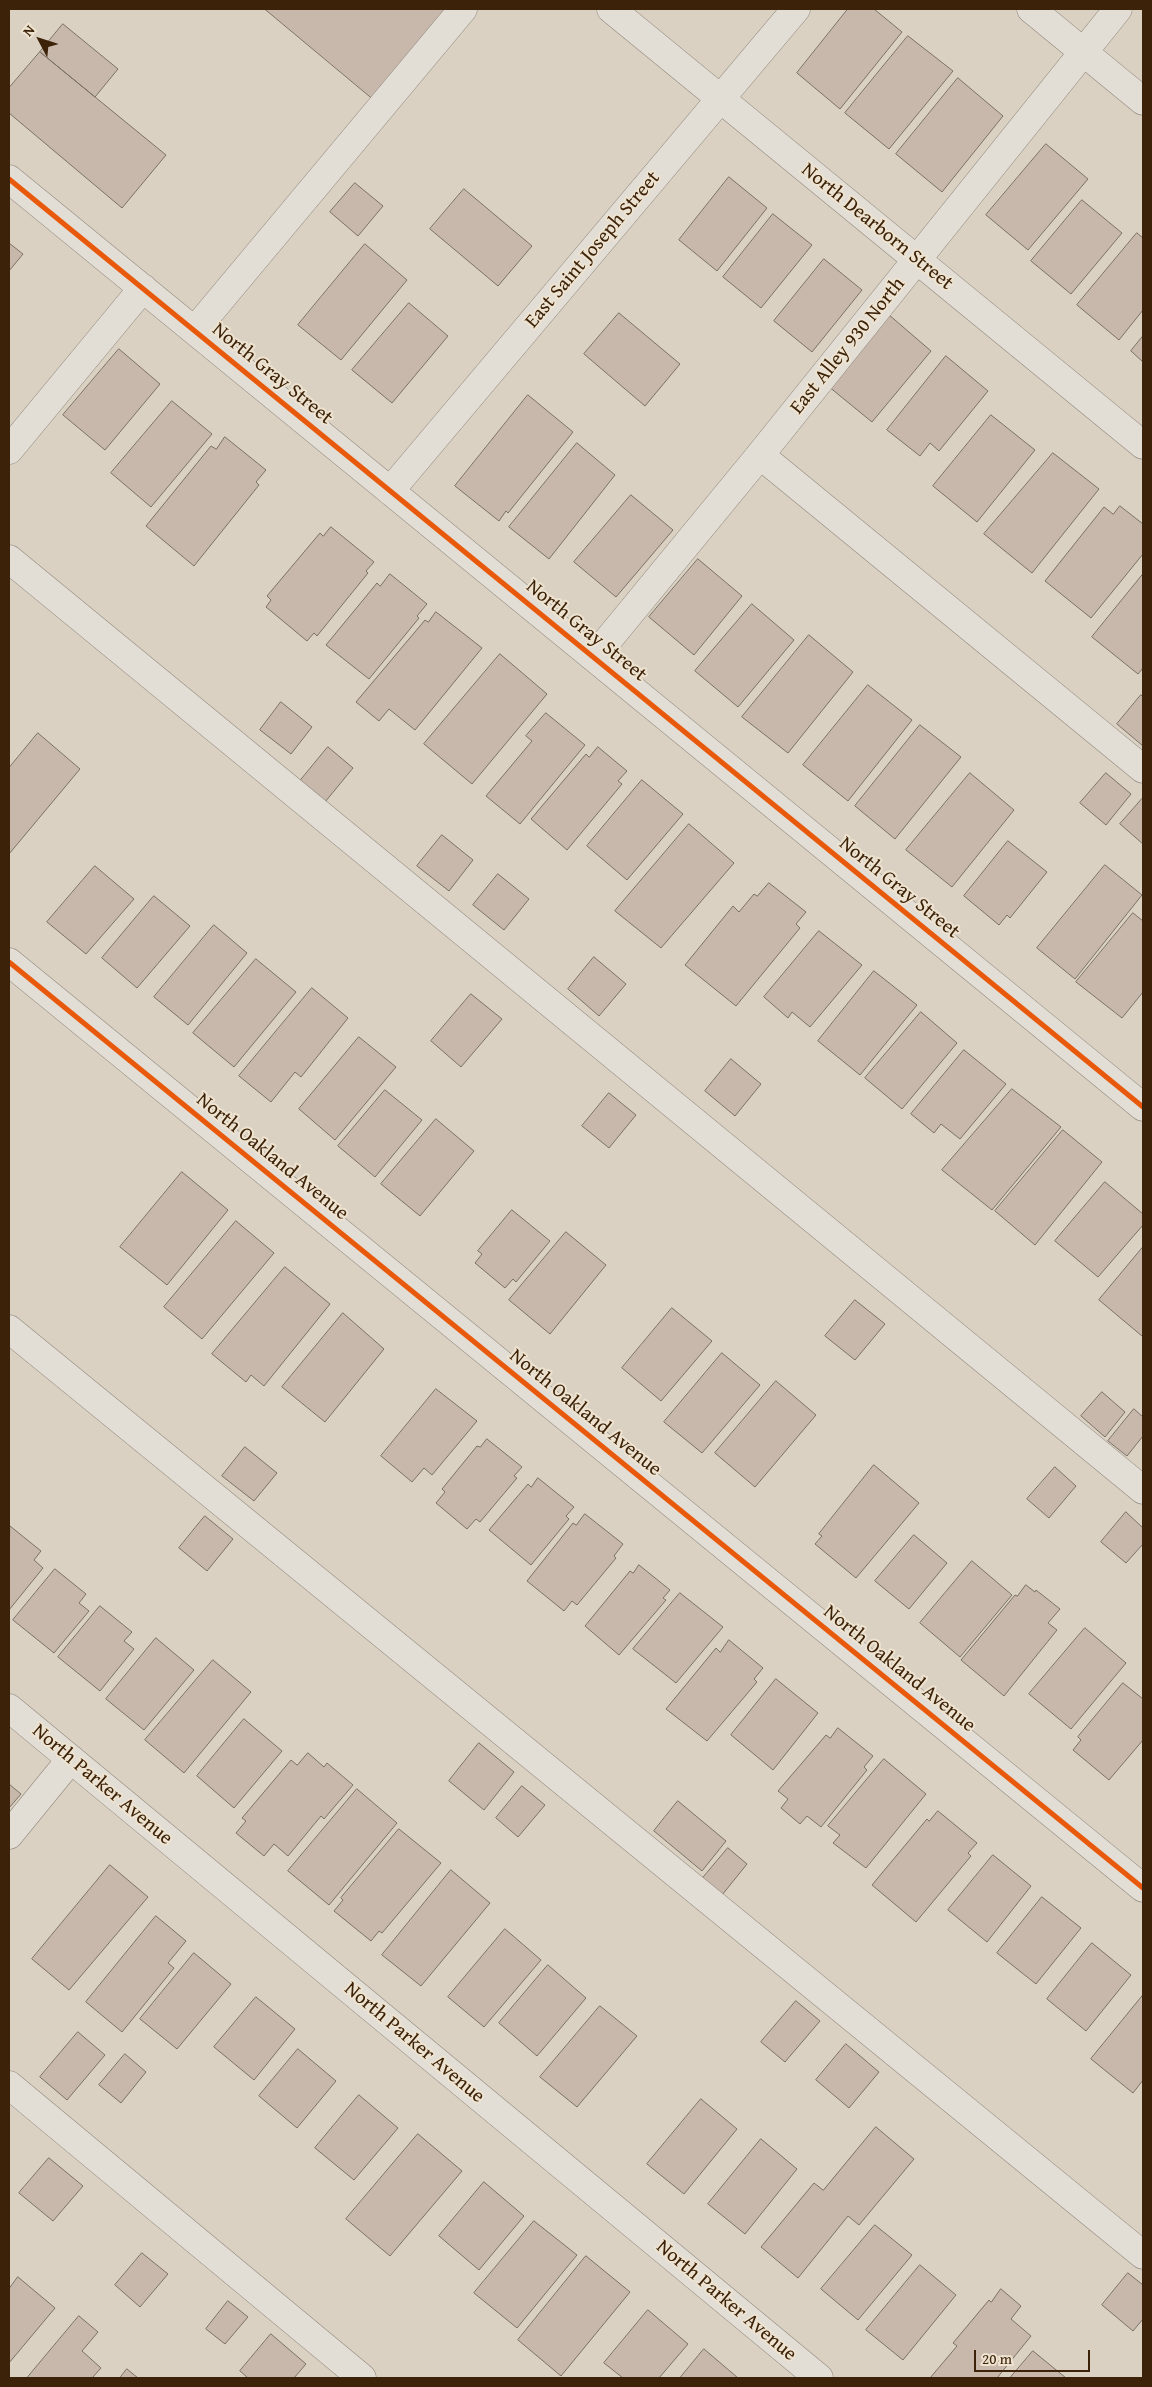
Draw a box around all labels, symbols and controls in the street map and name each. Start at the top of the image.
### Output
north arrow [15,15,65,65]
text: N [18,20,39,40]
street label: North Dearborn Street [796,158,958,296]
street label: East Saint Joseph Street [520,167,666,333]
street label: East Alley 930 North [785,273,911,419]
street label: North Gray Street [207,318,337,430]
street label: North Gray Street [521,575,651,687]
street label: North Gray Street [834,832,964,944]
street label: North Oakland Avenue [191,1088,353,1226]
street label: North Oakland Avenue [504,1344,666,1482]
street label: North Oakland Avenue [818,1600,980,1738]
street label: North Parker Avenue [27,1719,177,1851]
street label: North Parker Avenue [339,1977,489,2109]
street label: North Parker Avenue [651,2235,801,2367]
scale bar [977,2340,1093,2372]
text: 20 m [982,2348,1012,2369]

